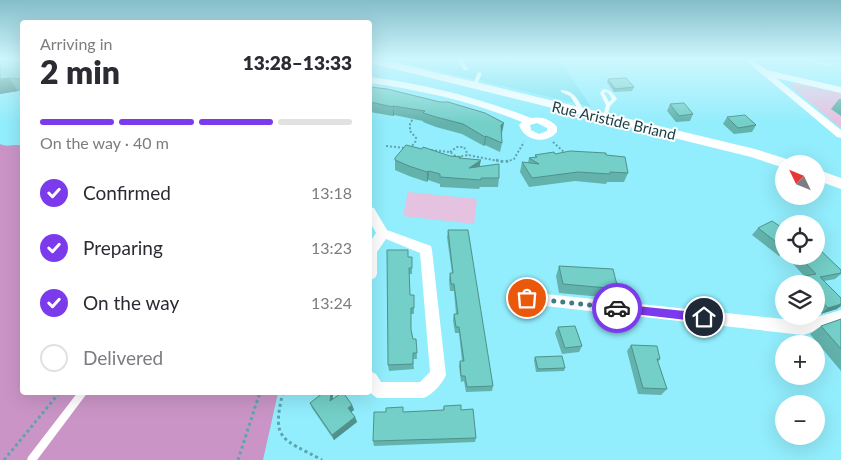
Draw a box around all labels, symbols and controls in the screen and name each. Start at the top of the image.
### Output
text: Arriving in [40,34,113,53]
text: 13:28–13:33 [243,51,352,74]
text: 2 min [40,52,120,91]
street label: Rue Aristide Briand [550,97,678,143]
text: On the way · 40 m [40,133,169,152]
north arrow [775,155,825,205]
map controls [775,155,825,445]
icon: check [40,179,68,207]
text: Confirmed [83,181,171,204]
text: 13:18 [311,183,352,202]
button: locate [775,215,825,265]
icon: check [40,234,68,262]
text: Preparing [83,236,163,259]
text: 13:23 [311,238,352,257]
button: layers [775,275,825,325]
pin [506,277,548,319]
courier [592,283,642,333]
icon: bag [513,284,541,312]
icon: check [40,289,68,317]
text: On the way [83,291,179,314]
text: 13:24 [311,293,352,312]
icon: car [603,294,631,322]
pin [683,296,725,338]
icon: home [690,303,718,331]
button: + [775,335,825,385]
text: Delivered [83,346,163,369]
button: − [775,395,825,445]

